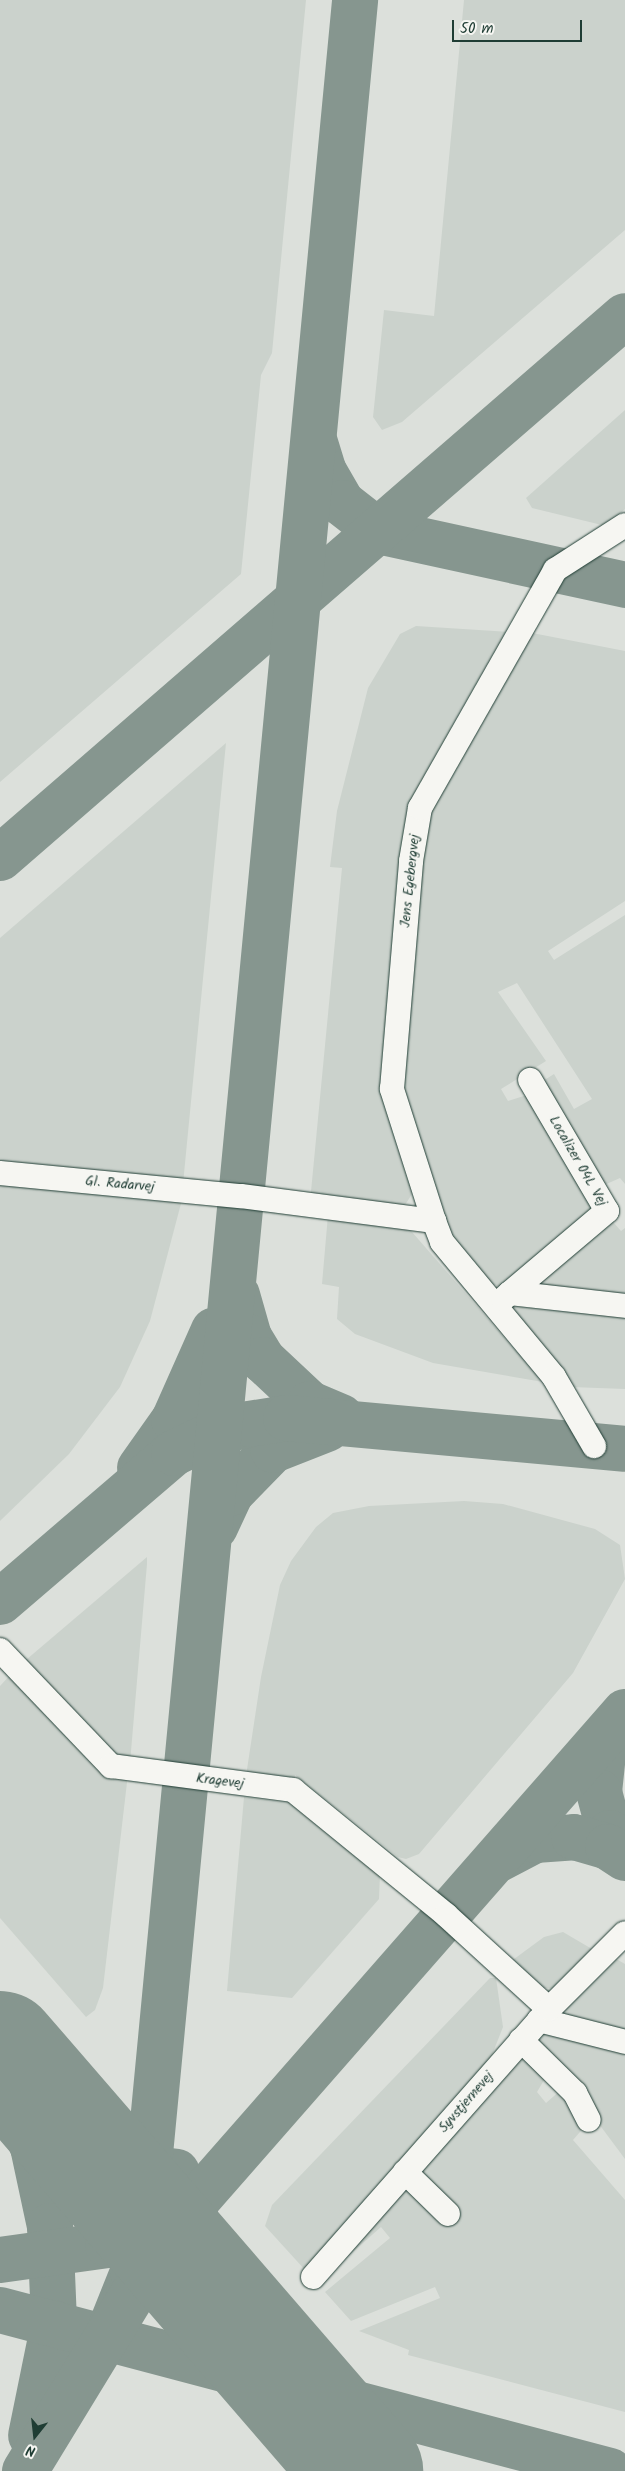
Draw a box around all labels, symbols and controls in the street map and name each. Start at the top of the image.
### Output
scale bar [455,10,585,42]
text: 50 m [460,17,494,41]
street label: Jens Egebergvej [397,834,423,928]
street label: Localizer 04L Vej [545,1113,611,1209]
street label: Gl. Radarvej [85,1173,155,1195]
street label: Kragevej [195,1770,245,1792]
street label: Syvstjernevej [435,2068,497,2136]
north arrow [10,2411,60,2461]
text: N [24,2439,38,2462]

